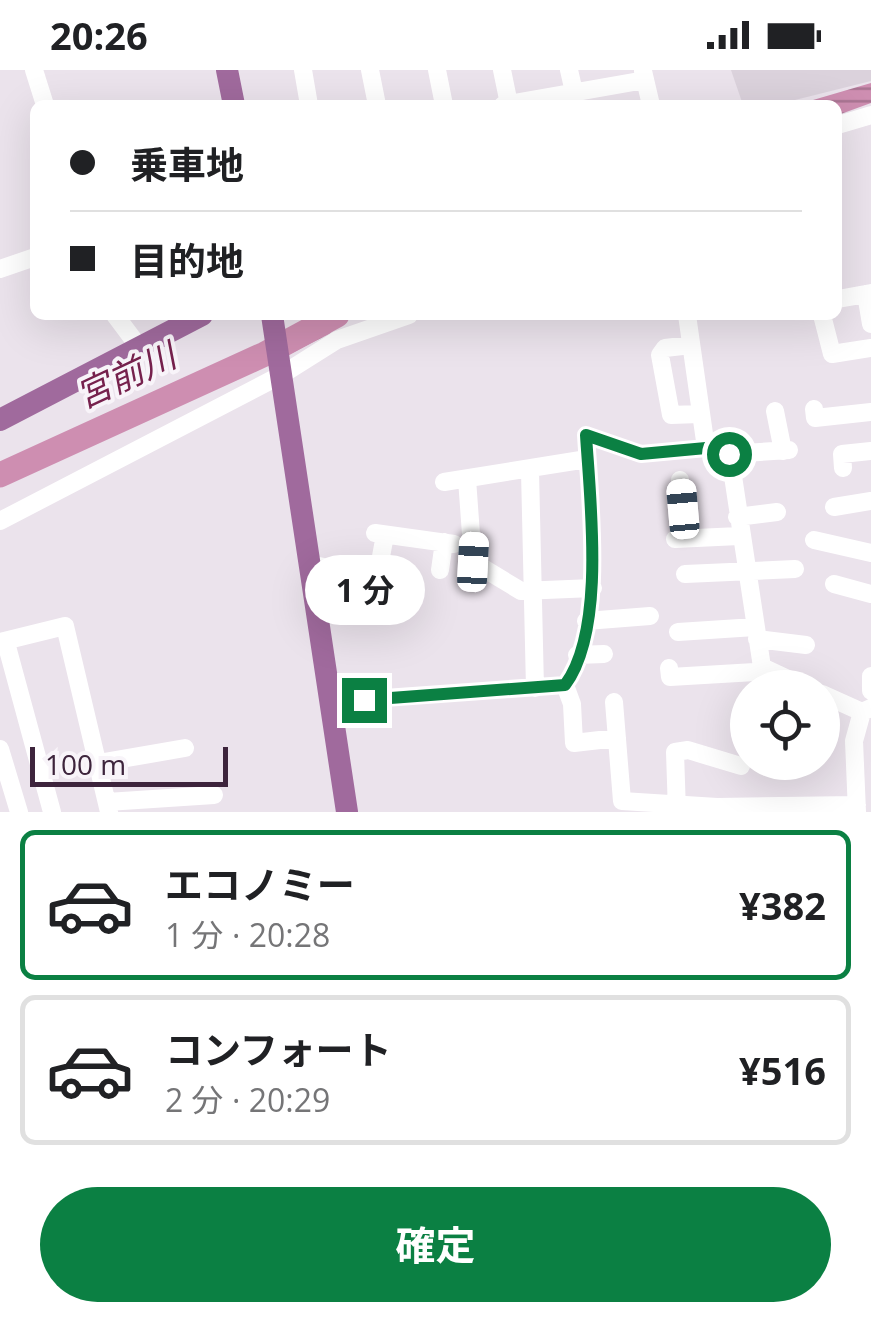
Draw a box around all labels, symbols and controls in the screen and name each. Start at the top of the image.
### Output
text: 20:26 [50,9,148,61]
text: 乗車地 [130,138,244,190]
text: 目的地 [130,234,244,286]
water label: 宮前川 [68,329,186,418]
route start [707,432,752,477]
car [665,478,701,540]
car [456,531,490,593]
callout: 1 分 [304,555,424,625]
text: 1 分 [336,568,394,611]
map controls [730,670,840,780]
button: locate [730,670,840,780]
route end [342,678,387,723]
scale bar [30,742,228,786]
text: 100 m [45,745,126,783]
text: エコノミー [165,858,355,910]
icon: car [45,860,135,950]
text: ¥382 [739,879,826,931]
text: 1 分 · 20:28 [165,913,330,956]
text: コンフォート [165,1023,392,1075]
icon: car [45,1025,135,1115]
text: ¥516 [739,1044,826,1096]
text: 2 分 · 20:29 [165,1078,330,1121]
button: 確定 [40,1187,831,1302]

